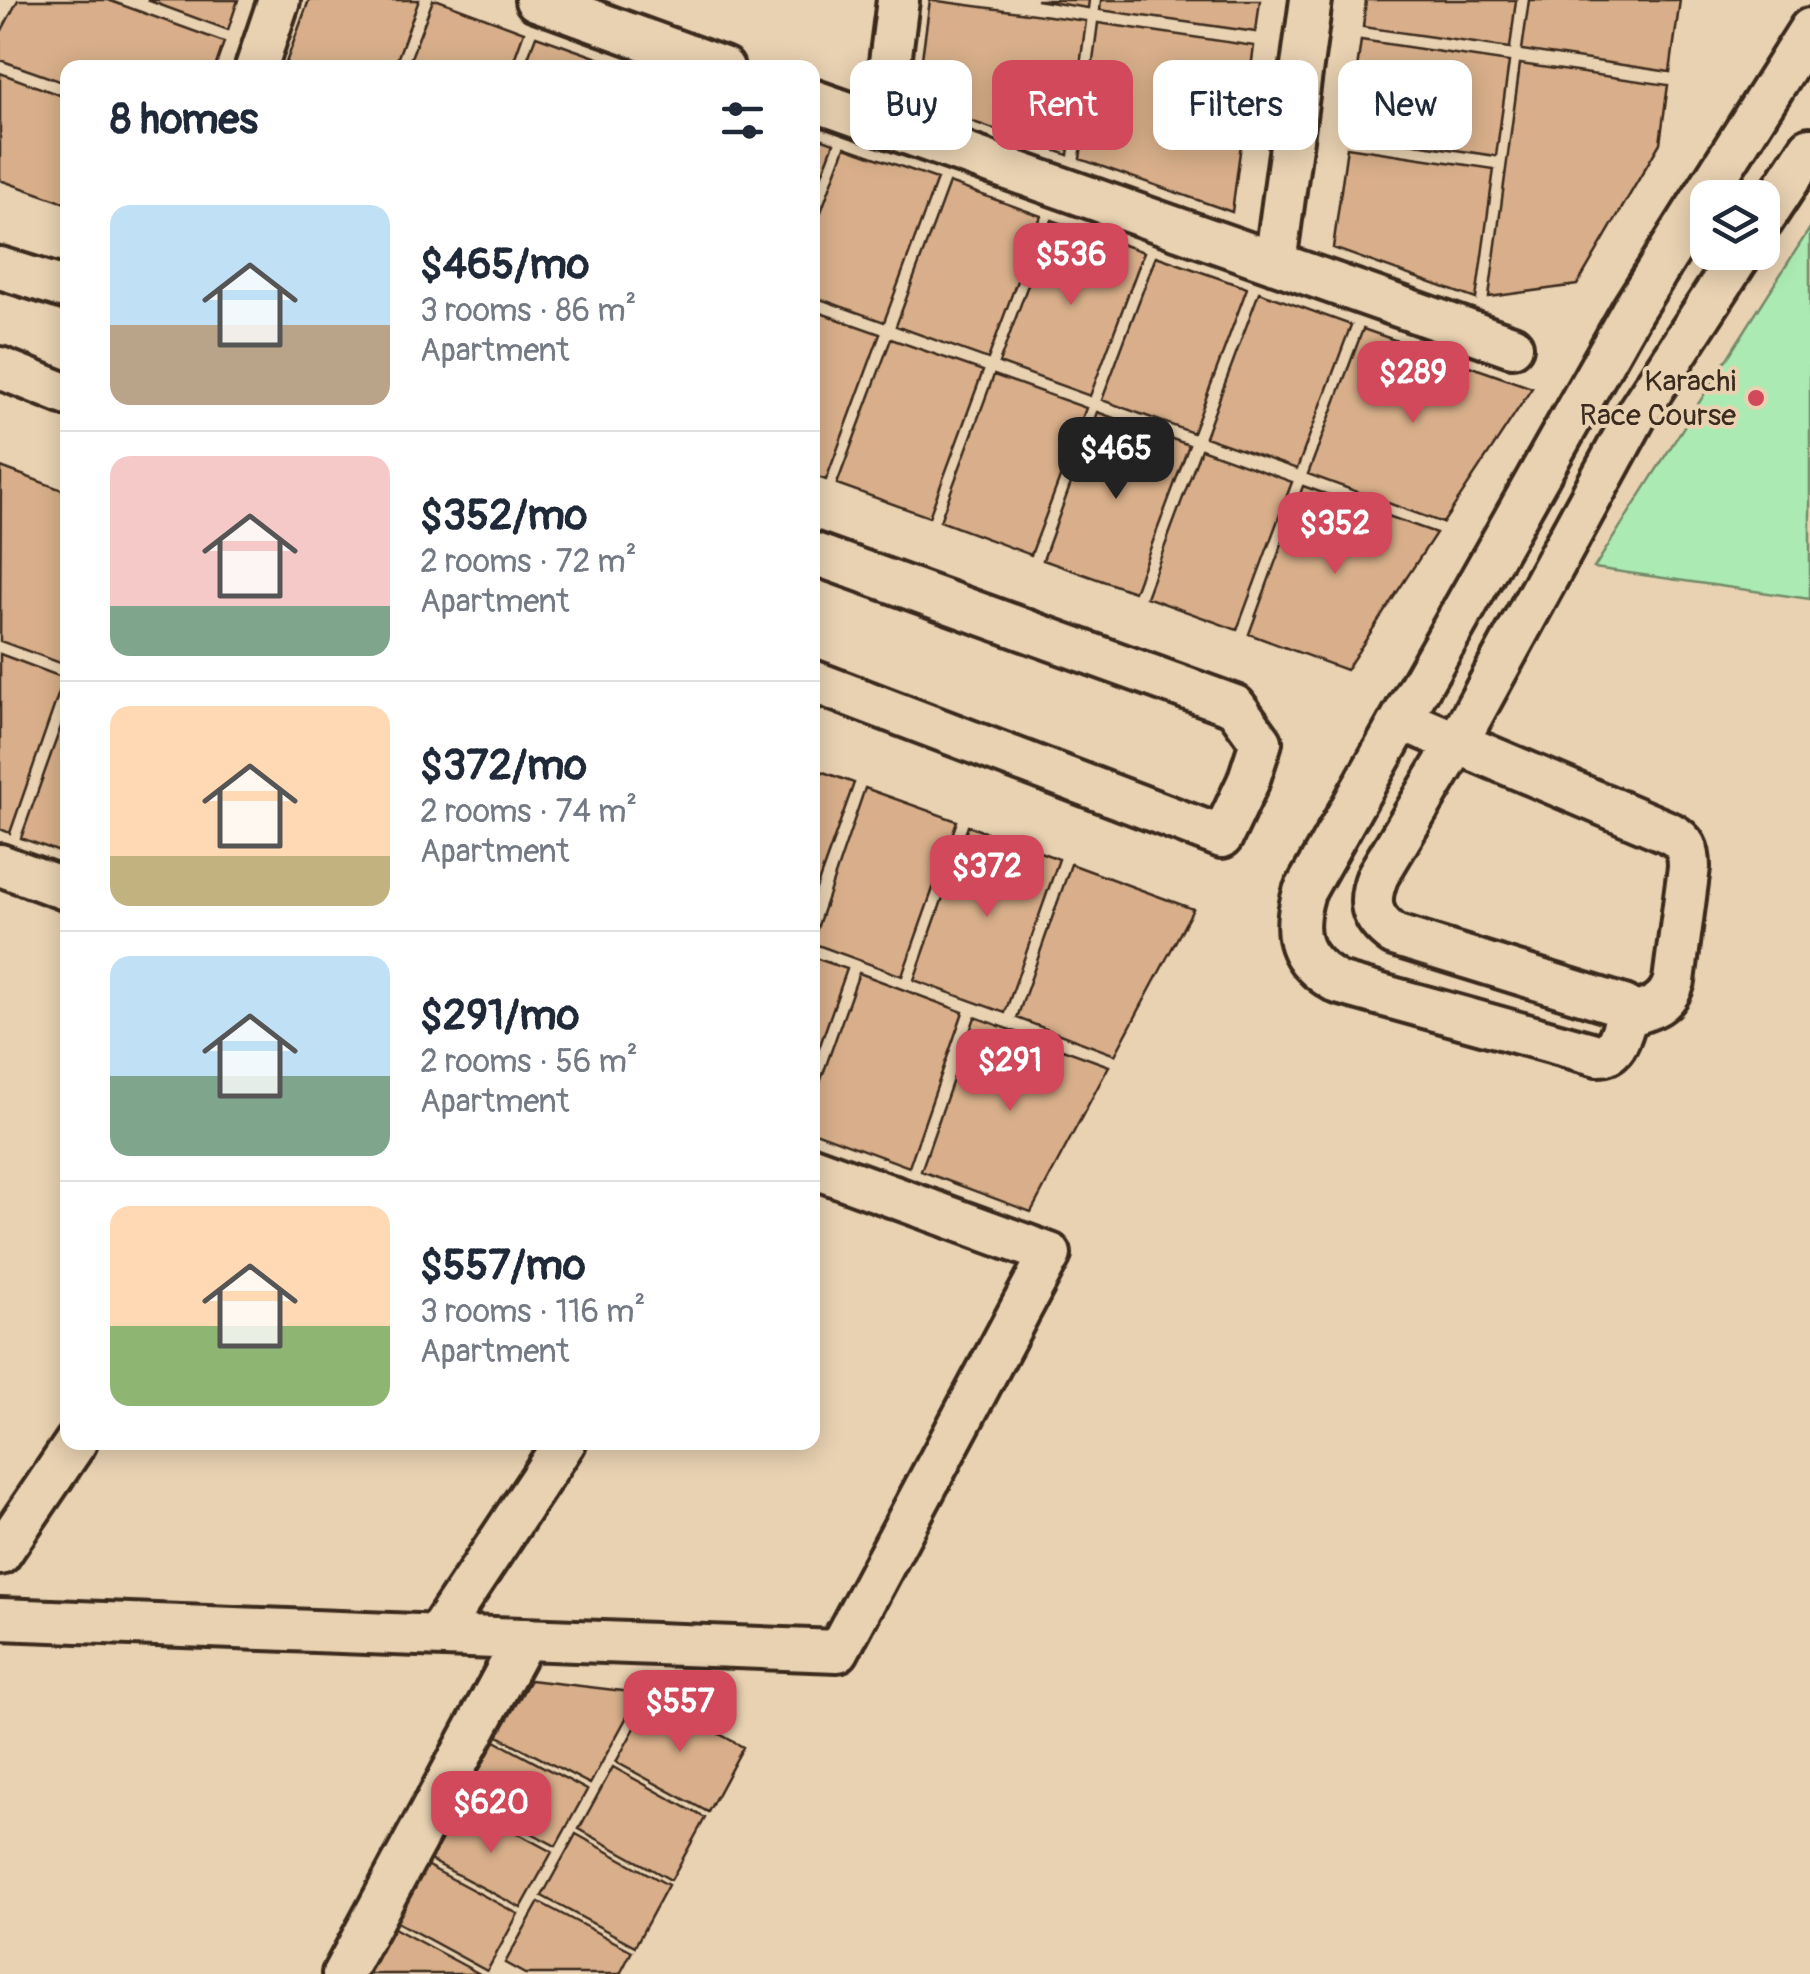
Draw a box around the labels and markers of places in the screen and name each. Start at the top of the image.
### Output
pin: $536 [1012,223,1130,308]
pin: $289 [1354,341,1472,426]
place label: Karachi Race Course [1580,363,1736,434]
marker: Karachi Race Course [1745,387,1767,409]
pin: $465 [1057,417,1175,502]
pin: $352 [1276,492,1394,577]
pin: $372 [928,835,1046,920]
pin: $291 [951,1029,1069,1114]
pin: $557 [621,1670,739,1755]
pin: $620 [432,1771,550,1856]

